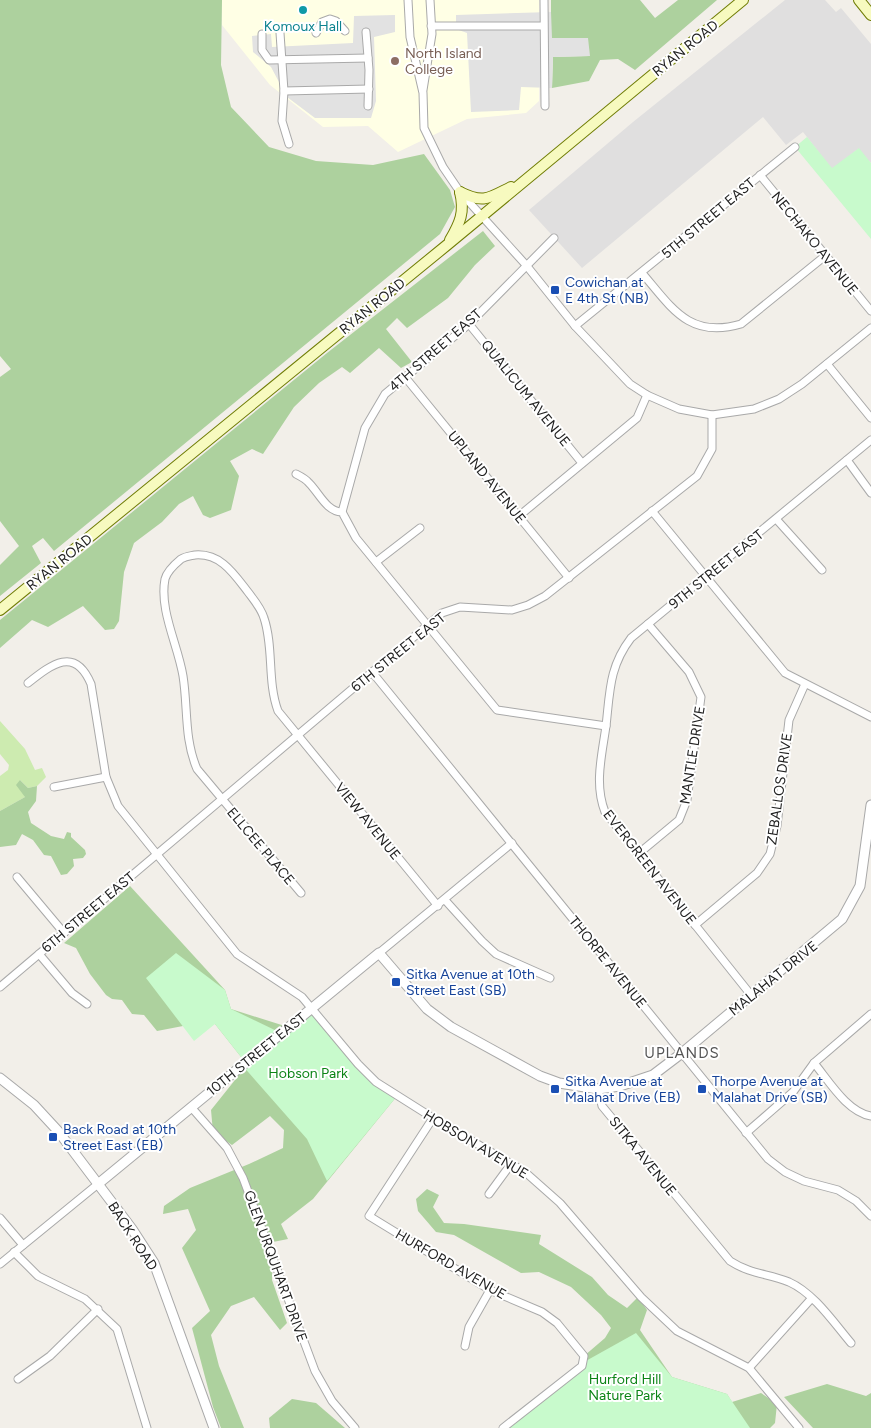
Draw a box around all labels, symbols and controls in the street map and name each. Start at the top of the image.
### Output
marker: Komoux Hall [297,4,309,16]
street label: RYAN ROAD [649,17,722,80]
place label: Komoux Hall [264,18,342,35]
place label: North Island College [405,45,482,78]
marker: North Island College [389,55,401,67]
street label: 5TH STREET EAST [658,174,759,262]
street label: NECHAKO AVENUE [768,188,861,298]
place label: Cowichan at E 4th St (NB) [565,274,649,307]
street label: RYAN ROAD [336,275,409,338]
marker: Cowichan at E 4th St (NB) [549,284,561,296]
street label: 4TH STREET EAST [385,305,485,395]
street label: QUALICUM AVENUE [477,336,574,450]
street label: UPLAND AVENUE [444,427,529,527]
street label: 9TH STREET EAST [666,526,767,613]
street label: RYAN ROAD [23,531,96,594]
street label: 6TH STREET EAST [348,609,449,696]
street label: MANTLE DRIVE [676,705,709,805]
street label: ZEBALLOS DRIVE [763,732,796,846]
street label: VIEW AVENUE [331,779,404,863]
street label: ELLCEE PLACE [223,804,298,889]
street label: EVERGREEN AVENUE [599,806,700,928]
street label: 6TH STREET EAST [38,868,139,956]
street label: THORPE AVENUE [565,913,650,1012]
street label: MALAHAT DRIVE [726,937,821,1019]
place label: Sitka Avenue at 10th Street East (SB) [406,966,535,999]
marker: Sitka Avenue at 10th Street East (SB) [390,976,402,988]
street label: 10TH STREET EAST [203,1009,310,1100]
district label: UPLANDS [644,1044,720,1062]
park label: Hobson Park [268,1065,348,1082]
place label: Sitka Avenue at Malahat Drive (EB) [565,1073,681,1106]
place label: Thorpe Avenue at Malahat Drive (SB) [712,1073,828,1106]
marker: Sitka Avenue at Malahat Drive (EB) [549,1083,561,1095]
marker: Thorpe Avenue at Malahat Drive (SB) [696,1083,708,1095]
street label: HOBSON AVENUE [420,1106,531,1183]
street label: SITKA AVENUE [605,1113,680,1200]
place label: Back Road at 10th Street East (EB) [63,1121,176,1154]
marker: Back Road at 10th Street East (EB) [47,1131,59,1143]
street label: GLEN URQUHART DRIVE [240,1188,311,1344]
street label: BACK ROAD [104,1199,161,1274]
street label: HURFORD AVENUE [392,1226,509,1303]
park label: Hurford Hill Nature Park [588,1371,662,1404]

